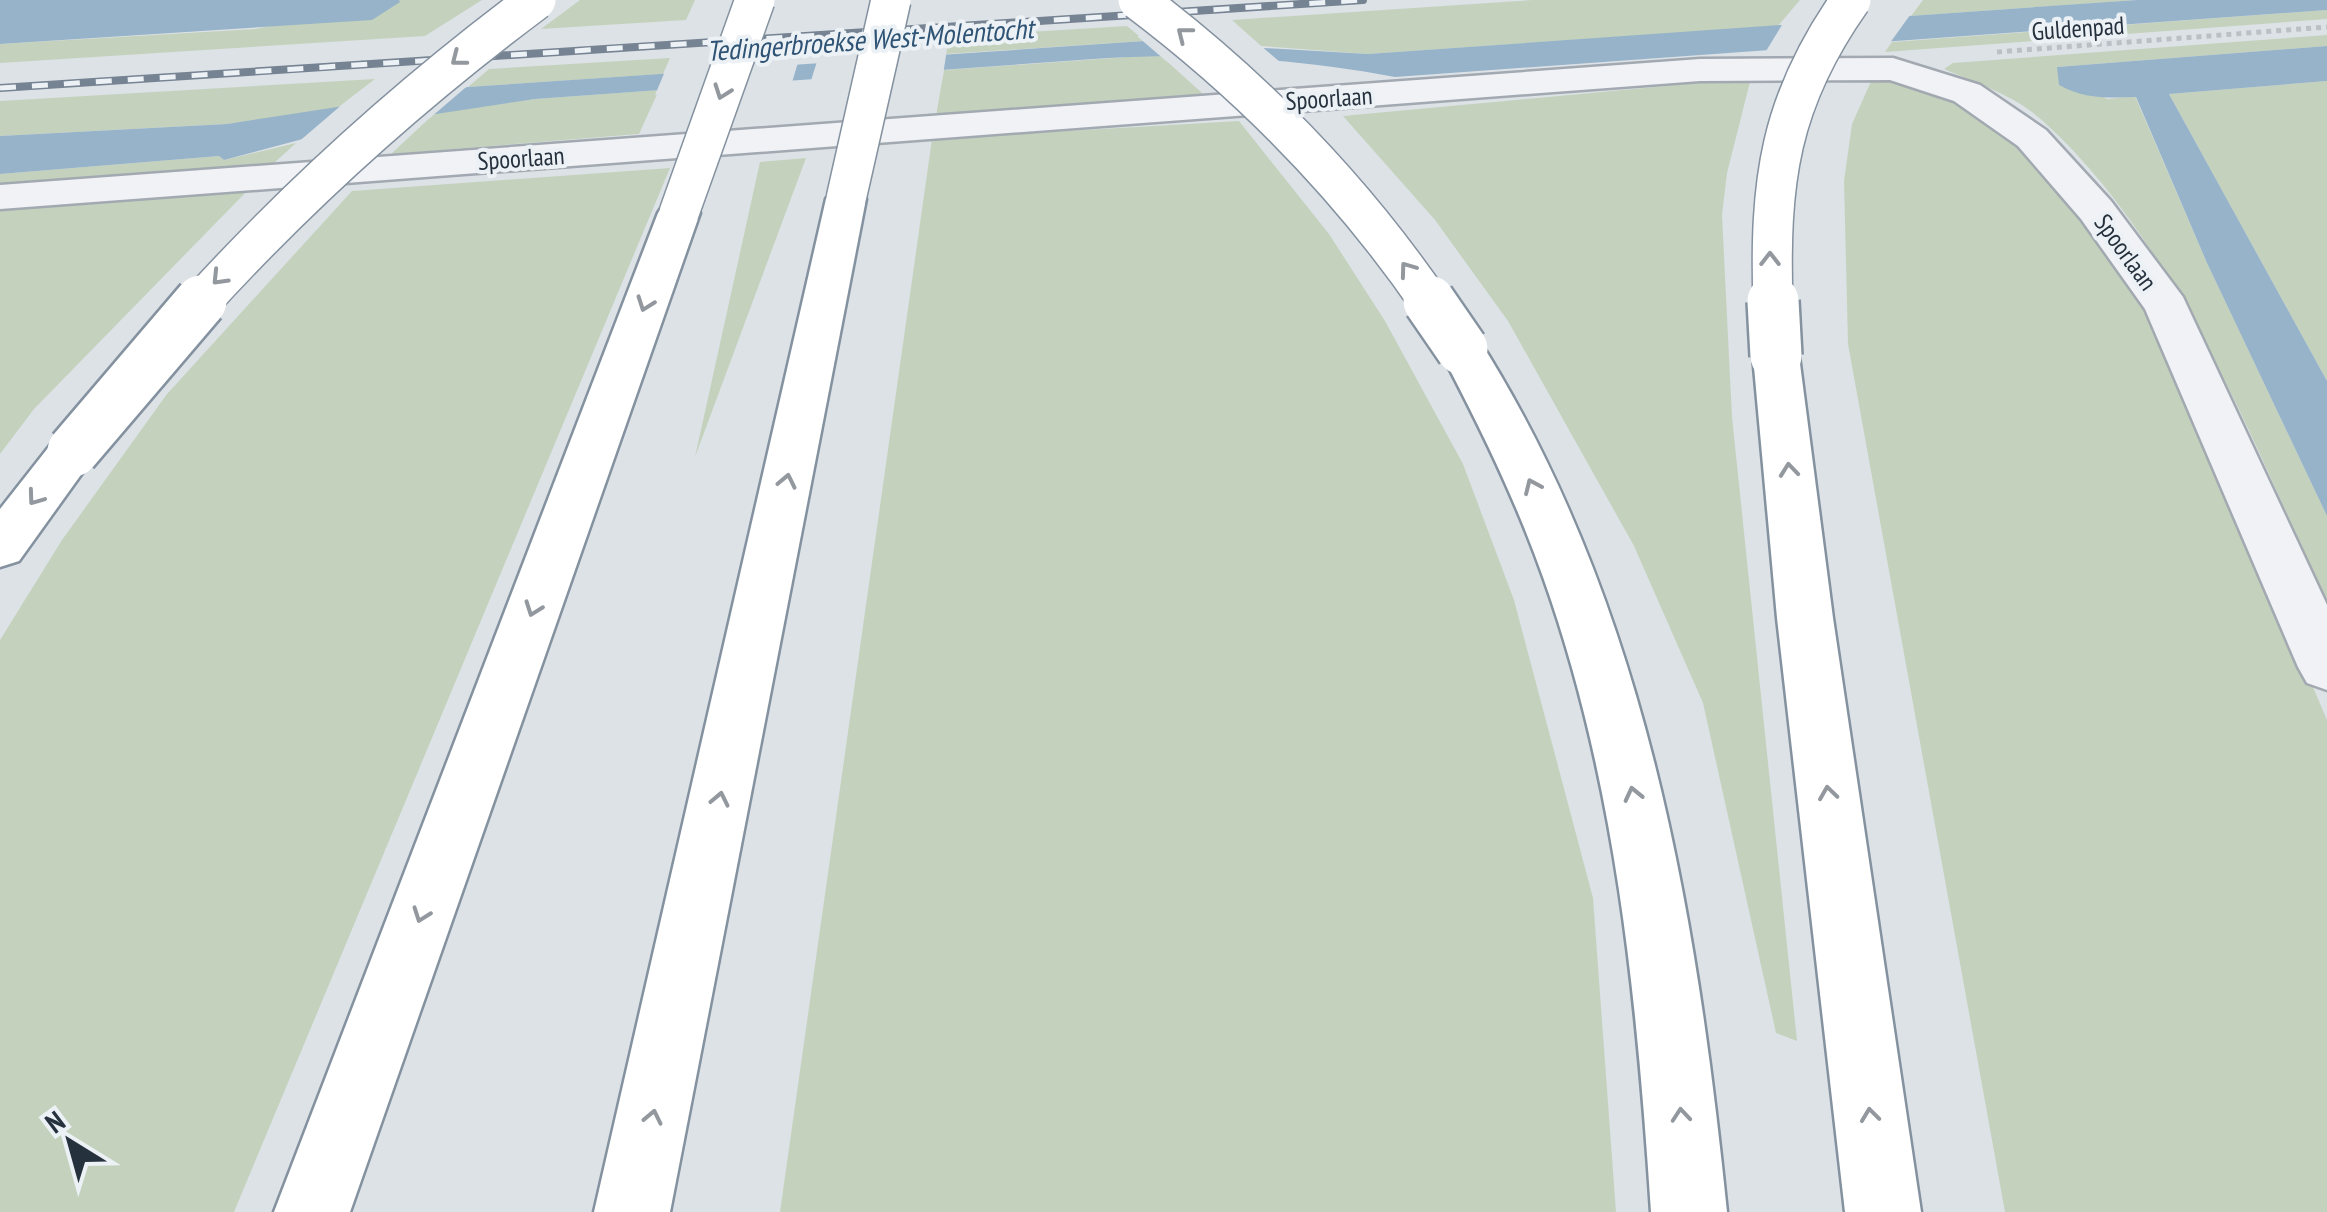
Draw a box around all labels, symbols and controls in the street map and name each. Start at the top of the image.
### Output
water label: Tedingerbroekse West-Molentocht [705,9,1038,69]
street label: Guldenpad [2031,9,2125,47]
one-way arrow [1177,28,1195,46]
one-way arrow [452,47,470,64]
street label: Spoorlaan [1285,79,1373,117]
one-way arrow [713,82,734,99]
street label: Spoorlaan [477,139,565,177]
street label: Spoorlaan [2088,207,2164,297]
one-way arrow [1760,250,1781,266]
one-way arrow [1401,262,1419,280]
one-way arrow [213,267,231,285]
one-way arrow [636,295,657,312]
one-way arrow [1779,462,1800,478]
one-way arrow [775,473,796,490]
one-way arrow [1524,478,1544,496]
one-way arrow [30,487,47,505]
one-way arrow [524,600,545,617]
one-way arrow [1818,785,1839,801]
one-way arrow [1624,786,1645,803]
one-way arrow [708,791,729,808]
one-way arrow [412,905,433,922]
north arrow [20,1092,120,1192]
text: N [37,1102,72,1141]
one-way arrow [1671,1106,1693,1122]
one-way arrow [1860,1107,1881,1123]
one-way arrow [641,1109,662,1126]

